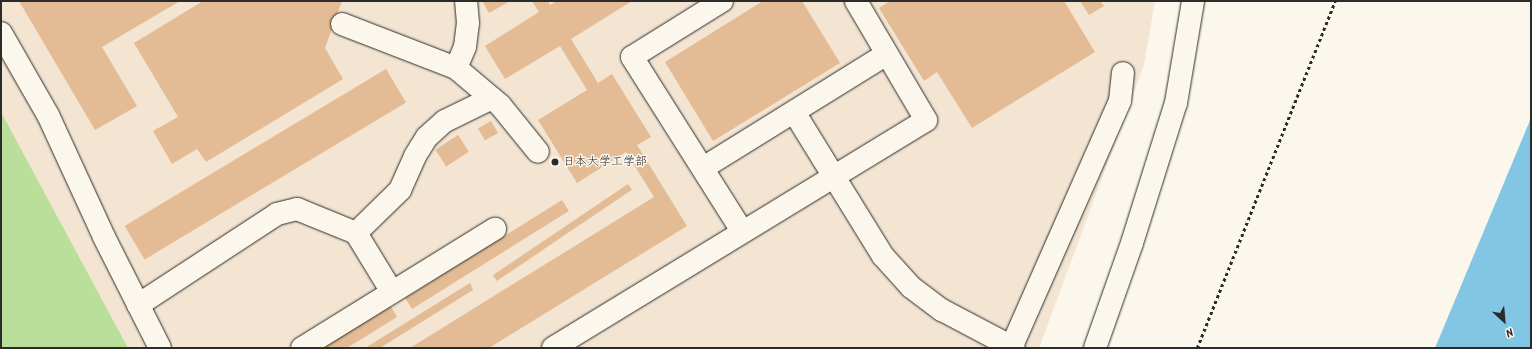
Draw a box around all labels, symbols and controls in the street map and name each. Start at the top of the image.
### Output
place label: 日本大学工学部 [563,155,647,169]
marker: 日本大学工学部 [550,157,560,167]
north arrow [1484,301,1524,341]
text: N [1502,322,1516,341]

